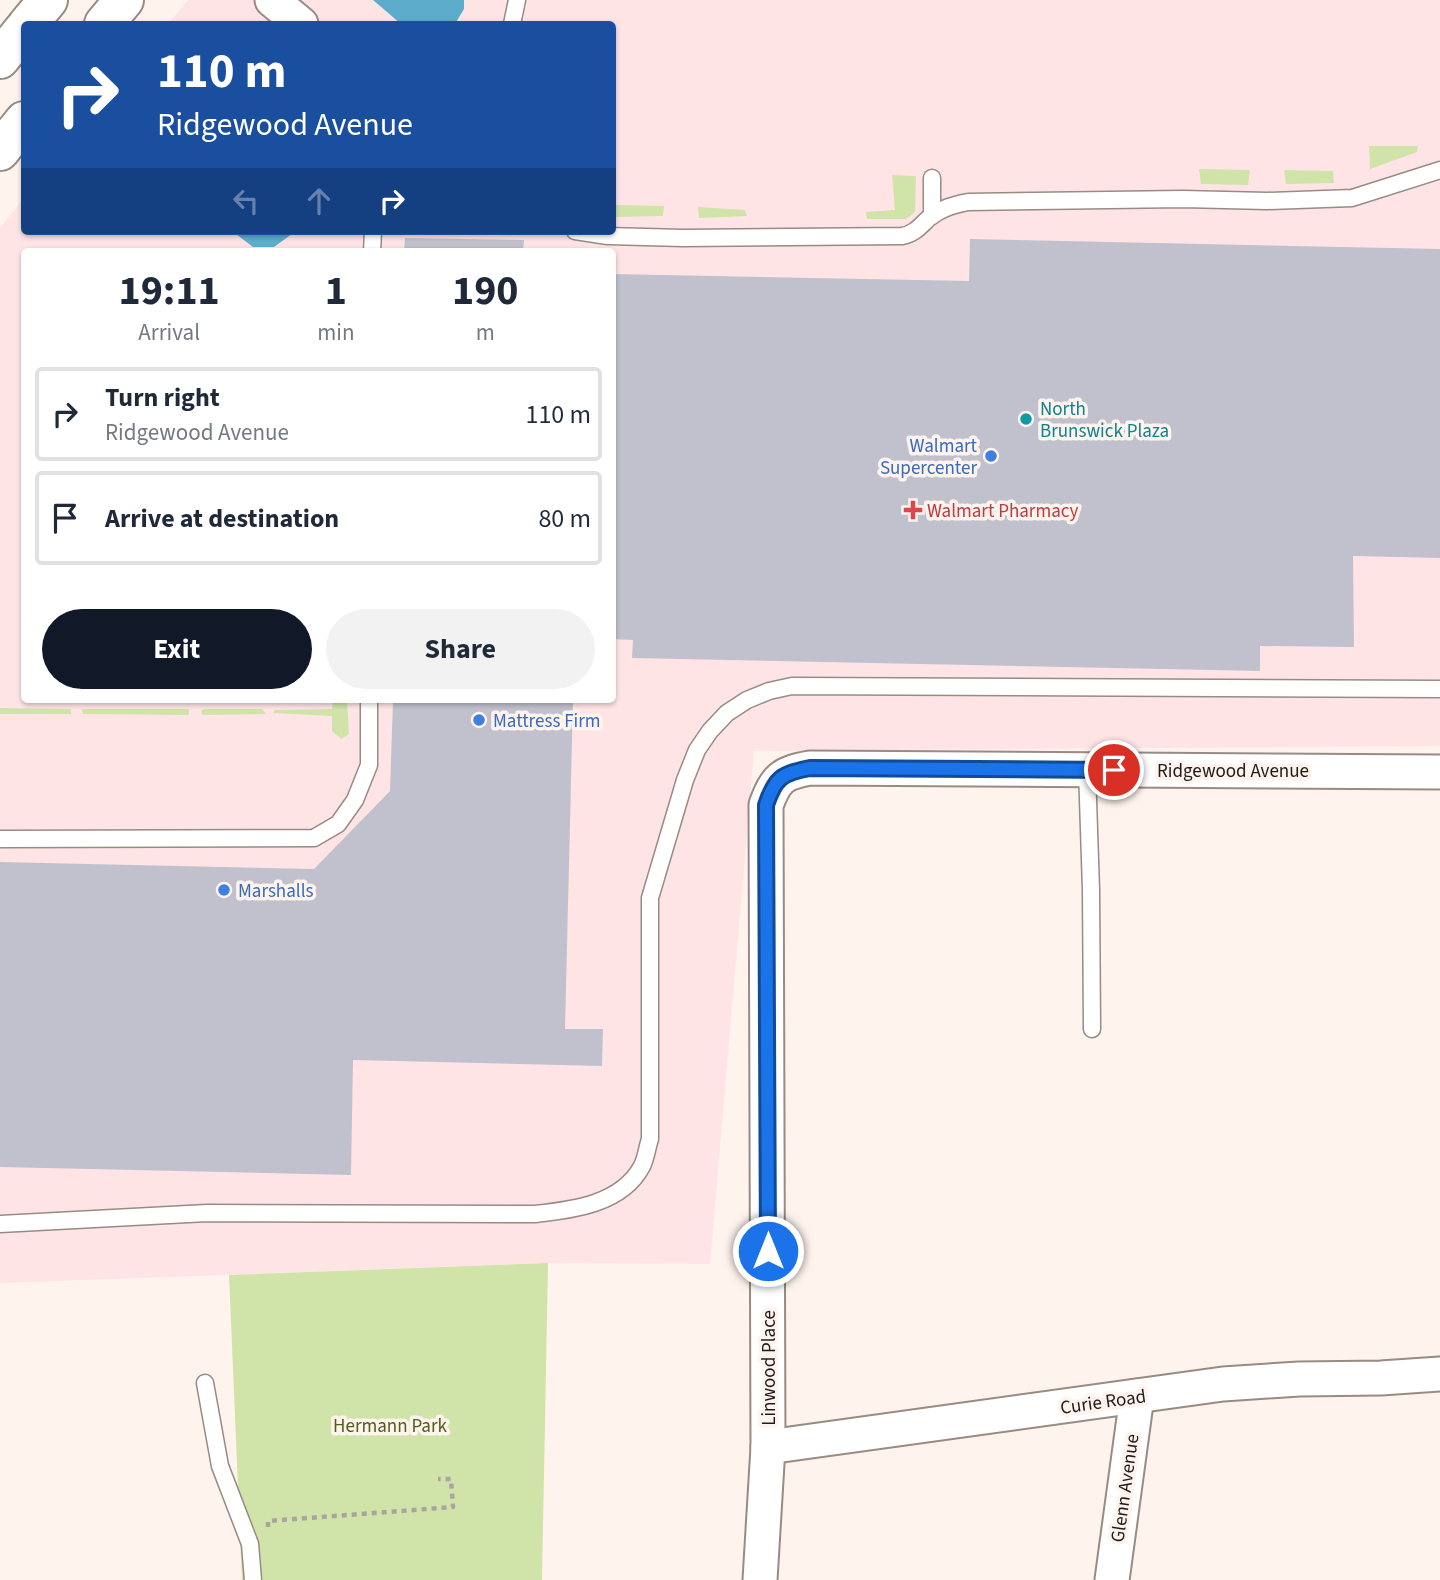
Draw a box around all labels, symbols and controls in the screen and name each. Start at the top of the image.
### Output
text: 110 m [157,37,286,107]
icon: right [42,49,133,140]
text: Ridgewood Avenue [157,102,413,148]
icon: left [227,182,265,220]
icon: ahead [300,182,338,220]
icon: right [373,182,411,220]
text: 19:11 [118,261,220,321]
text: 1 [325,261,347,321]
text: 190 [452,261,519,321]
text: Arrival [138,316,200,349]
text: min [317,316,355,349]
text: m [476,316,495,349]
text: Turn right [105,379,220,416]
icon: right [46,395,84,433]
text: 110 m [525,396,591,433]
place label: North Brunswick Plaza [1040,396,1169,445]
marker: North Brunswick Plaza [1018,411,1034,427]
text: Ridgewood Avenue [105,416,289,449]
place label: Walmart Supercenter [880,433,978,482]
marker: Walmart Supercenter [983,448,999,464]
place label: Walmart Pharmacy [927,498,1079,525]
icon: arrive [46,499,84,537]
text: Arrive at destination [105,500,339,537]
text: 80 m [538,500,591,537]
marker: Walmart Pharmacy [905,502,921,518]
button: Exit [42,609,312,689]
button: Share [326,609,595,689]
place label: Mattress Firm [493,708,601,735]
marker: Mattress Firm [471,712,487,728]
pin [1084,740,1144,800]
icon: arrive [1095,751,1133,789]
street label: Ridgewood Avenue [1157,758,1309,785]
place label: Marshalls [238,878,313,905]
marker: Marshalls [216,882,232,898]
position arrow [731,1214,805,1288]
street label: Linwood Place [756,1310,783,1426]
street label: Curie Road [1059,1383,1148,1422]
park label: Hermann Park [333,1413,448,1440]
street label: Glenn Avenue [1105,1432,1146,1544]

